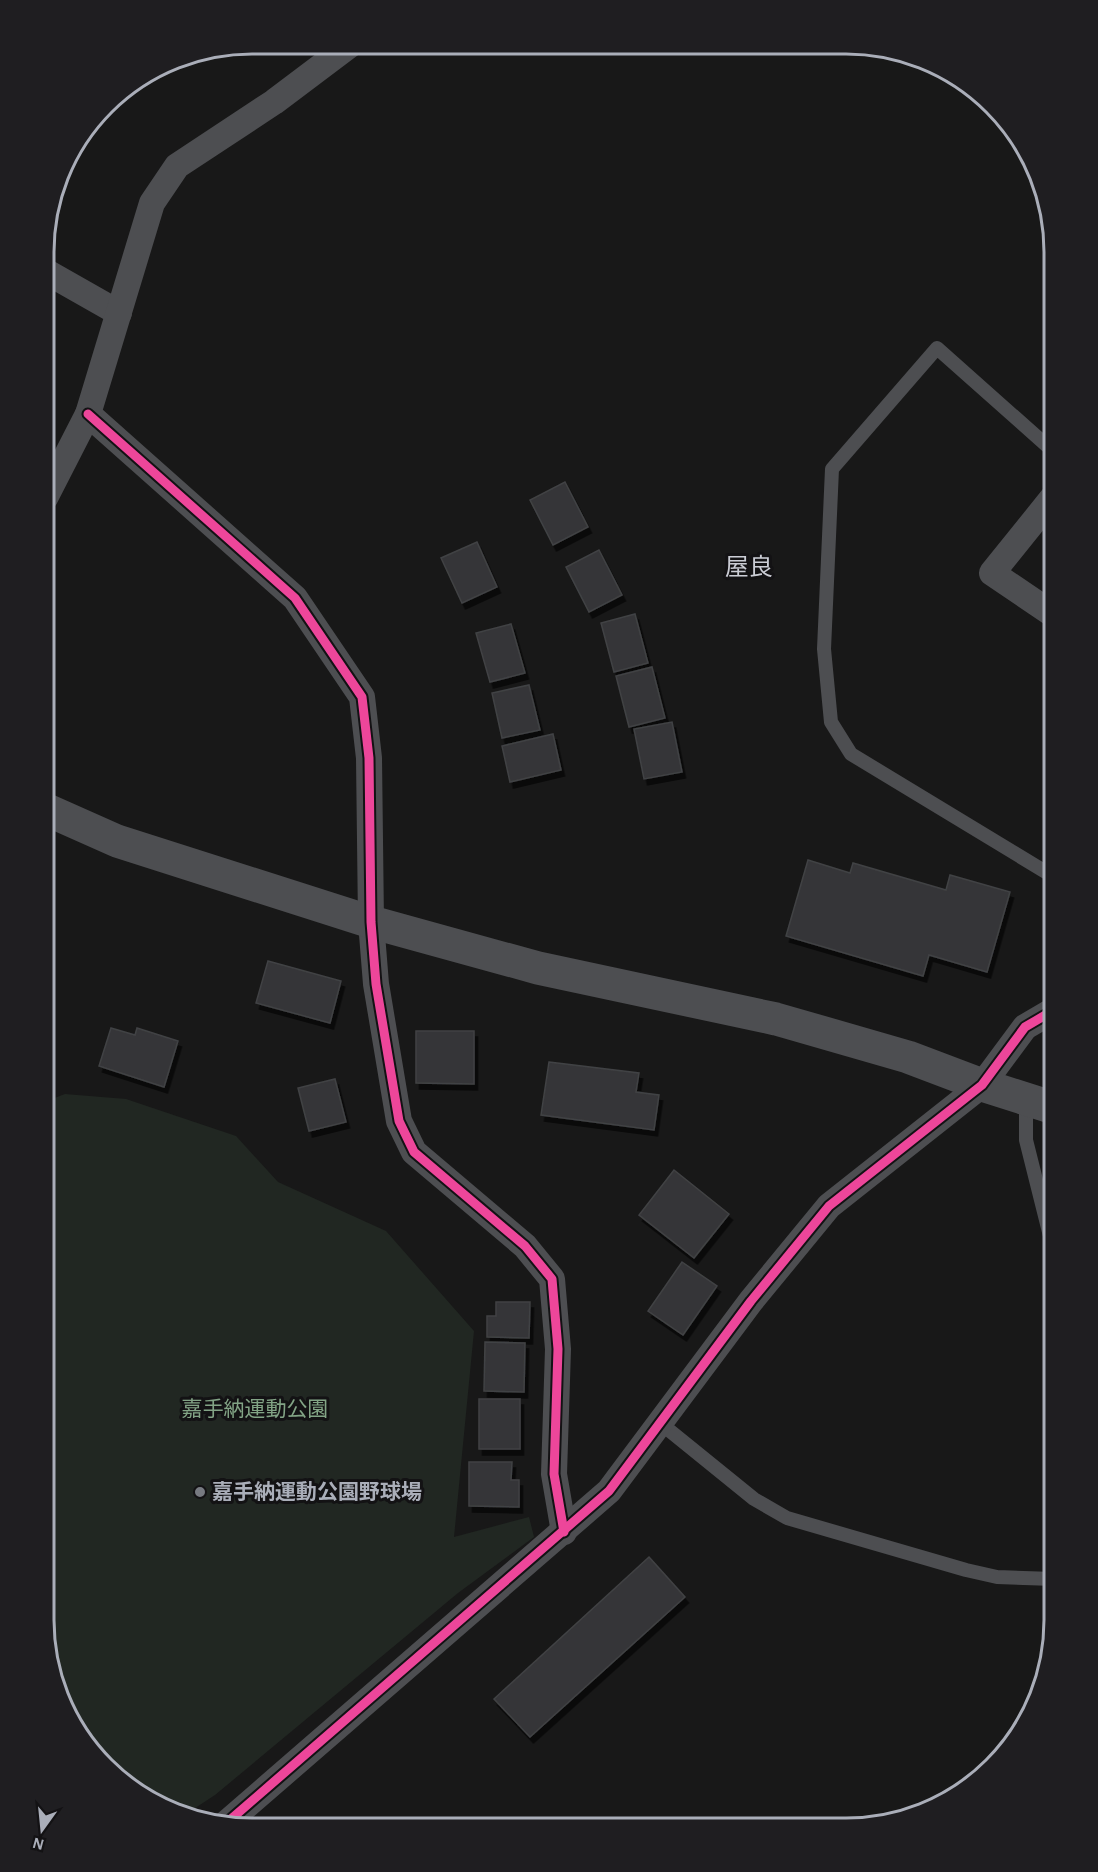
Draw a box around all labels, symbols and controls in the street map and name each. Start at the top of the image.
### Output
district label: 屋良 [725,554,773,580]
park label: 嘉手納運動公園 [182,1398,329,1420]
place label: 嘉手納運動公園野球場 [212,1481,422,1503]
marker: 嘉手納運動公園野球場 [193,1485,207,1499]
north arrow [12,1800,72,1860]
text: N [31,1834,46,1853]

